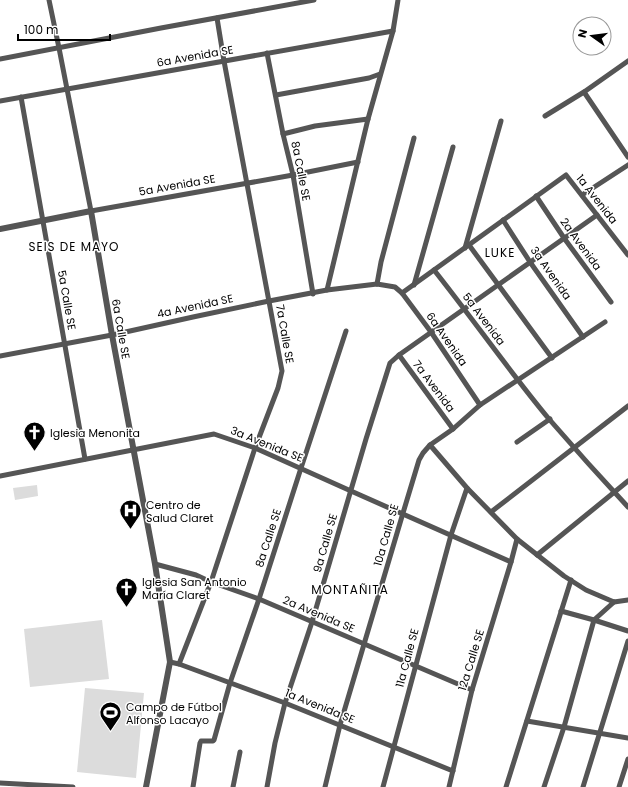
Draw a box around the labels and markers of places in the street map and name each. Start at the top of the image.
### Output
church icon: Iglesia Menonita [21,420,47,453]
place label: Iglesia Menonita [50,425,140,441]
place label: Centro de Salud Claret [146,497,214,526]
hospital icon: Centro de Salud Claret [117,498,143,531]
place label: Iglesia San Antonio María Claret [142,574,247,603]
church icon: Iglesia San Antonio María Claret [114,575,140,608]
place label: Campo de Fútbol Alfonso Lacayo [126,699,222,728]
sports icon: Campo de Fútbol Alfonso Lacayo [98,700,124,733]

